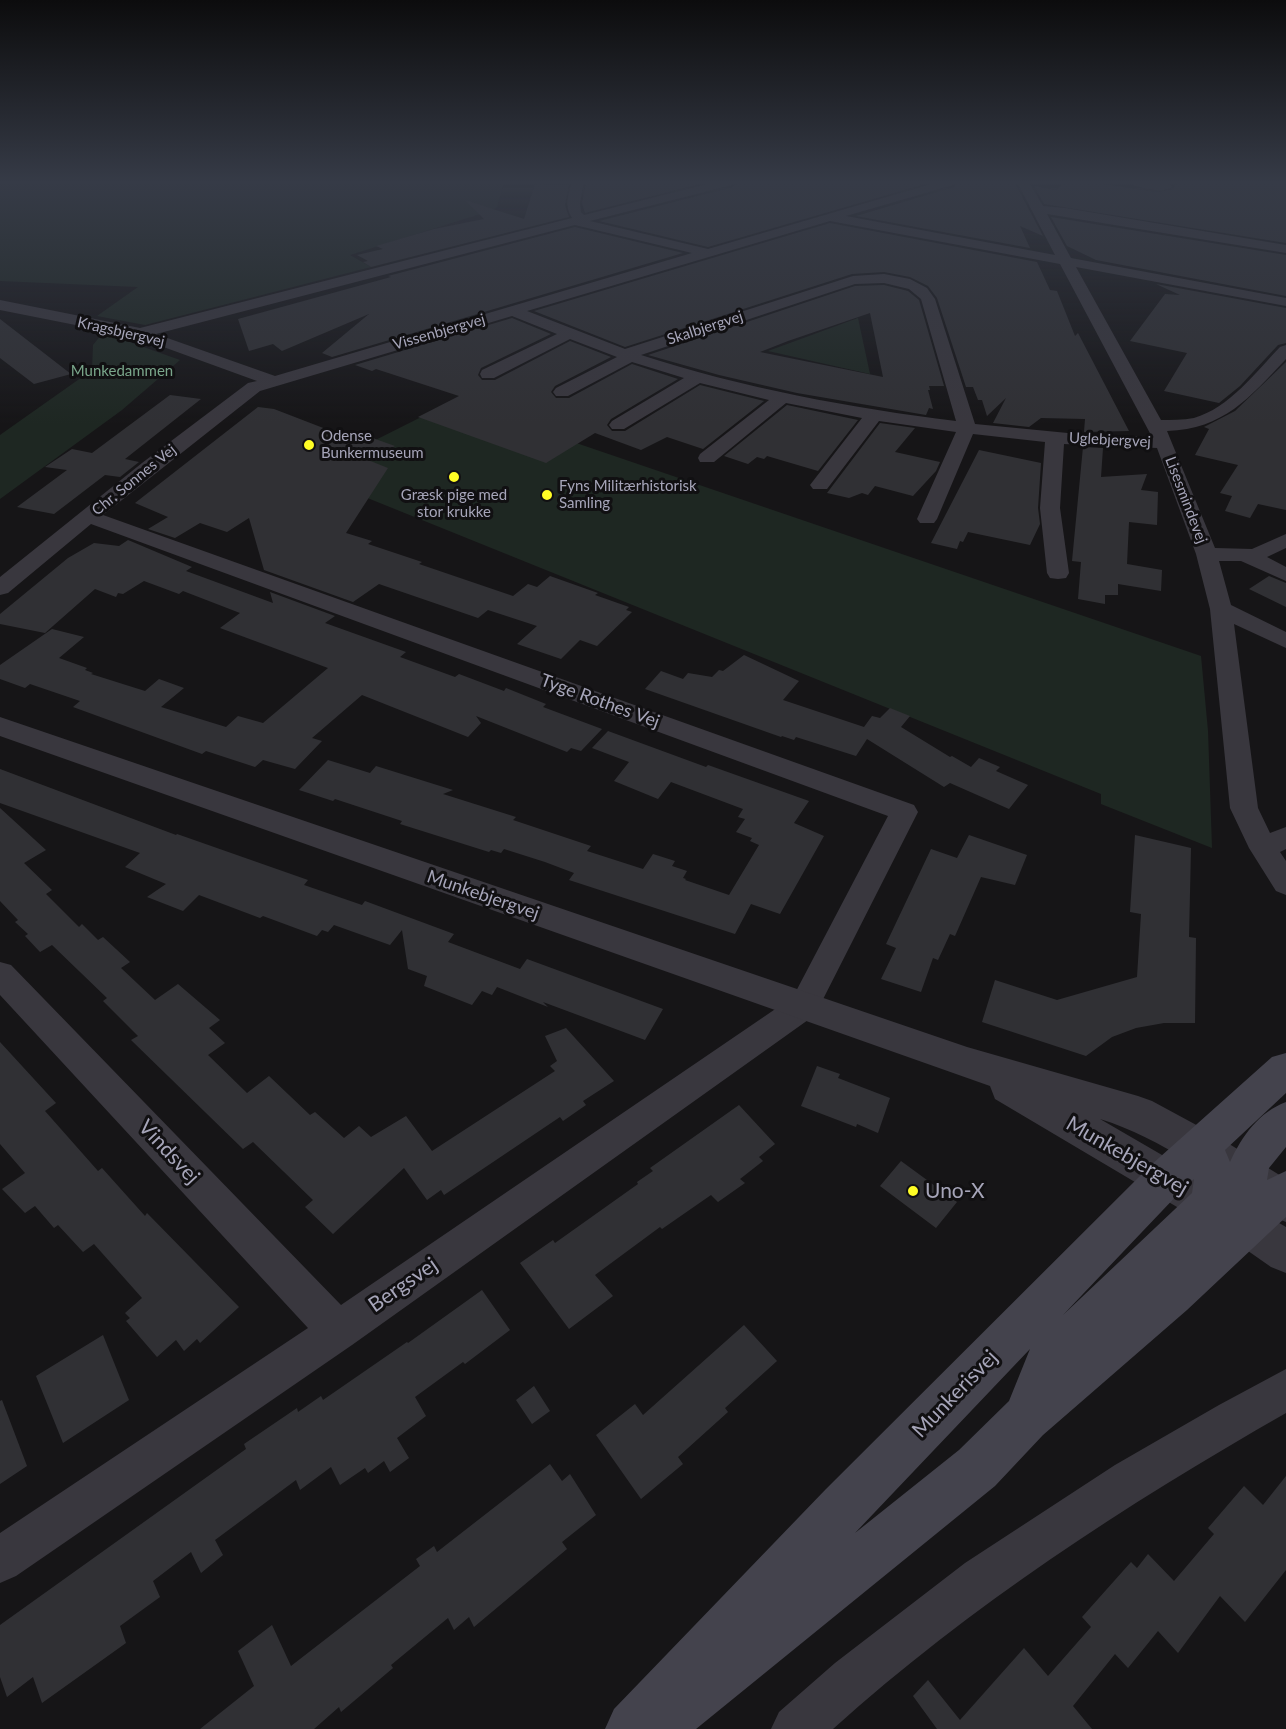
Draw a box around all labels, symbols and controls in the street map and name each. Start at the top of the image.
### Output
street label: Skalbjergvej [665,307,745,349]
street label: Vissenbjergvej [391,310,487,354]
street label: Kragsbjergvej [76,313,166,351]
park label: Munkedammen [71,362,173,380]
place label: Odense Bunkermuseum [321,427,424,462]
street label: Uglebjergvej [1069,429,1151,451]
marker: Odense Bunkermuseum [302,438,316,452]
street label: Chr. Sonnes Vej [88,441,180,519]
street label: Lisesmindevej [1161,454,1211,546]
marker: Græsk pige med stor krukke [447,470,461,484]
place label: Fyns Militærhistorisk Samling [559,477,697,512]
place label: Græsk pige med stor krukke [401,486,507,521]
marker: Fyns Militærhistorisk Samling [540,488,554,502]
street label: Tyge Rothes Vej [537,669,663,733]
street label: Munkebjergvej [424,866,542,924]
street label: Munkebjergvej [1061,1111,1193,1201]
street label: Vindsvej [133,1115,205,1189]
place label: Uno-X [925,1178,985,1204]
marker: Uno-X [906,1184,920,1198]
street label: Bergsvej [364,1252,442,1318]
street label: Munkerisvej [907,1345,1003,1443]

